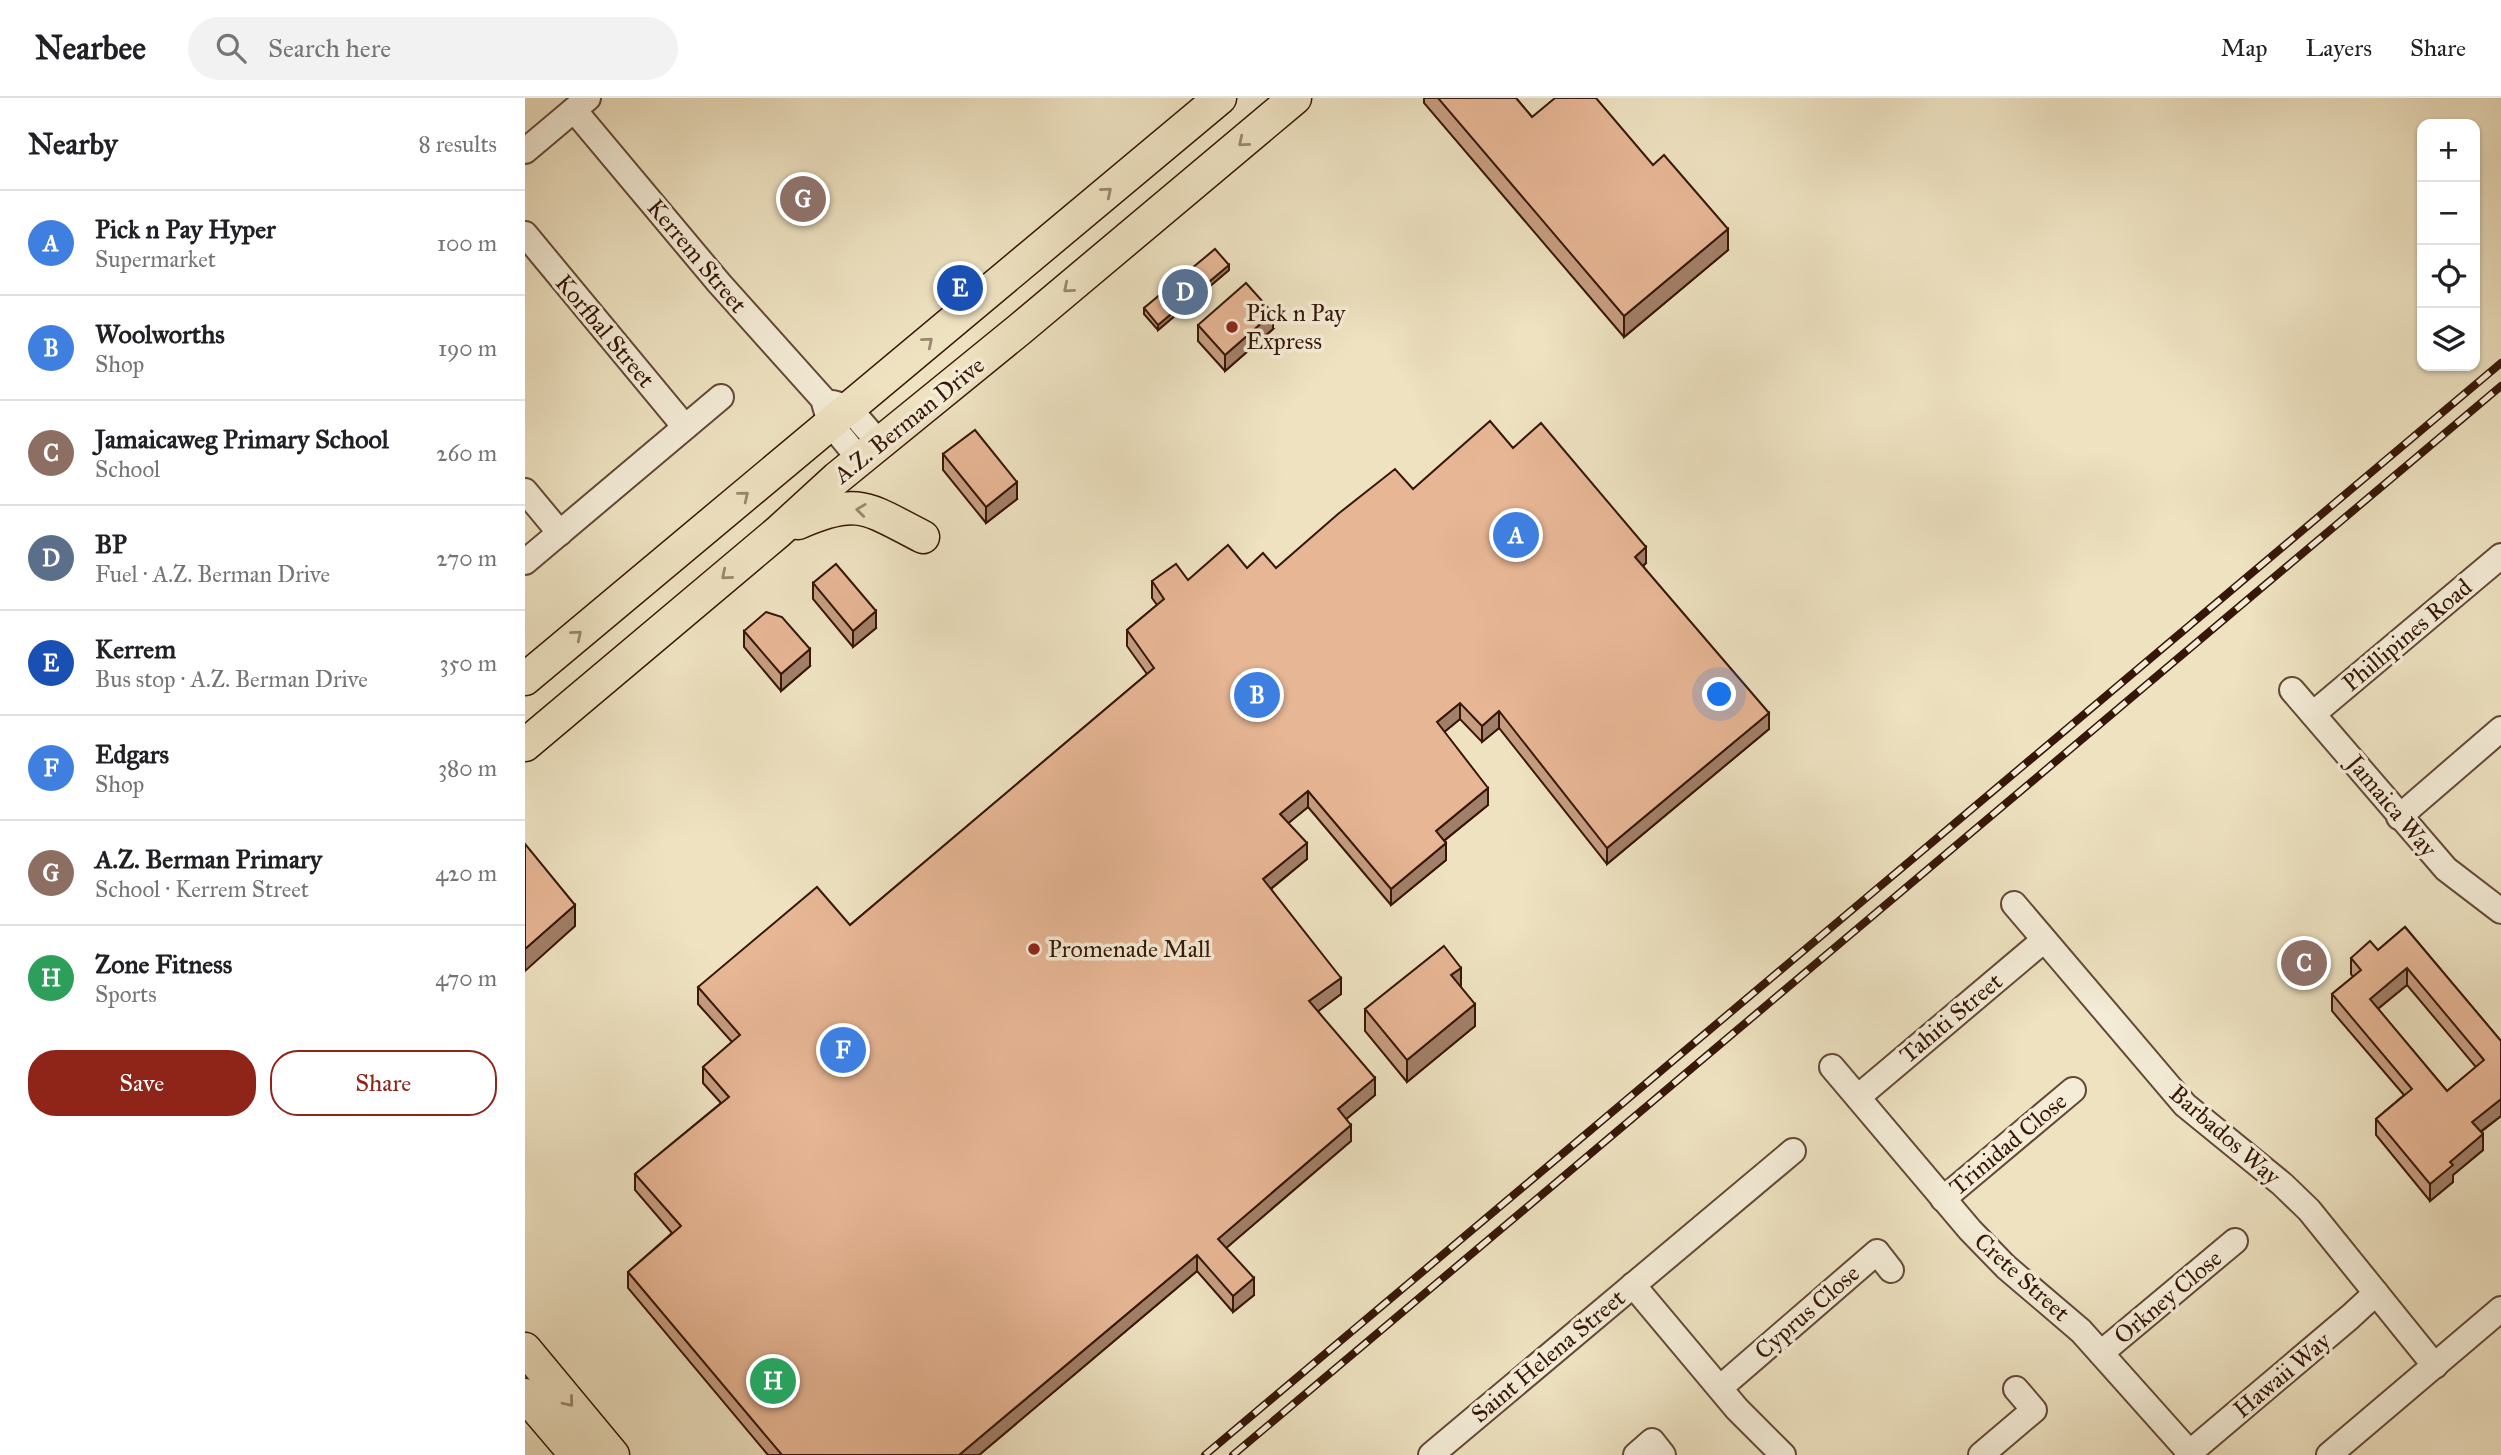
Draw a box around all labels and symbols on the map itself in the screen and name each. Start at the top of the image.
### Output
one-way arrow [1238,134,1251,146]
pin: G [780,173,826,225]
one-way arrow [1099,188,1112,200]
street label: Kerrem Street [641,193,754,319]
pin: E [937,262,983,314]
pin: D [1162,266,1208,318]
street label: Korfbal Street [549,268,661,394]
one-way arrow [1064,280,1077,292]
place label: Pick n Pay Express [1246,298,1346,356]
marker: Pick n Pay Express [1224,319,1240,335]
one-way arrow [921,337,933,350]
street label: A.Z. Berman Drive [827,350,990,491]
one-way arrow [736,492,749,504]
one-way arrow [855,502,867,517]
pin: A [1493,509,1539,561]
one-way arrow [721,567,733,580]
street label: Phillipines Road [2336,572,2478,698]
one-way arrow [569,631,582,643]
pin: B [1234,669,1280,721]
your location [1702,677,1736,711]
street label: Jamaica Way [2339,746,2444,864]
place label: Promenade Mall [1048,934,1211,964]
pin: C [2281,937,2327,989]
marker: Promenade Mall [1026,941,1042,957]
street label: Tahiti Street [1894,966,2009,1070]
pin: F [820,1024,866,1076]
street label: Barbados Way [2163,1078,2287,1192]
street label: Trinidad Close [1943,1086,2073,1202]
street label: Crete Street [1968,1226,2076,1328]
street label: Orkney Close [2108,1243,2228,1351]
street label: Cyprus Close [1748,1258,1866,1366]
street label: Saint Helena Street [1465,1283,1632,1429]
street label: Hawaii Way [2227,1325,2337,1424]
pin: H [750,1355,796,1407]
one-way arrow [561,1393,573,1406]

